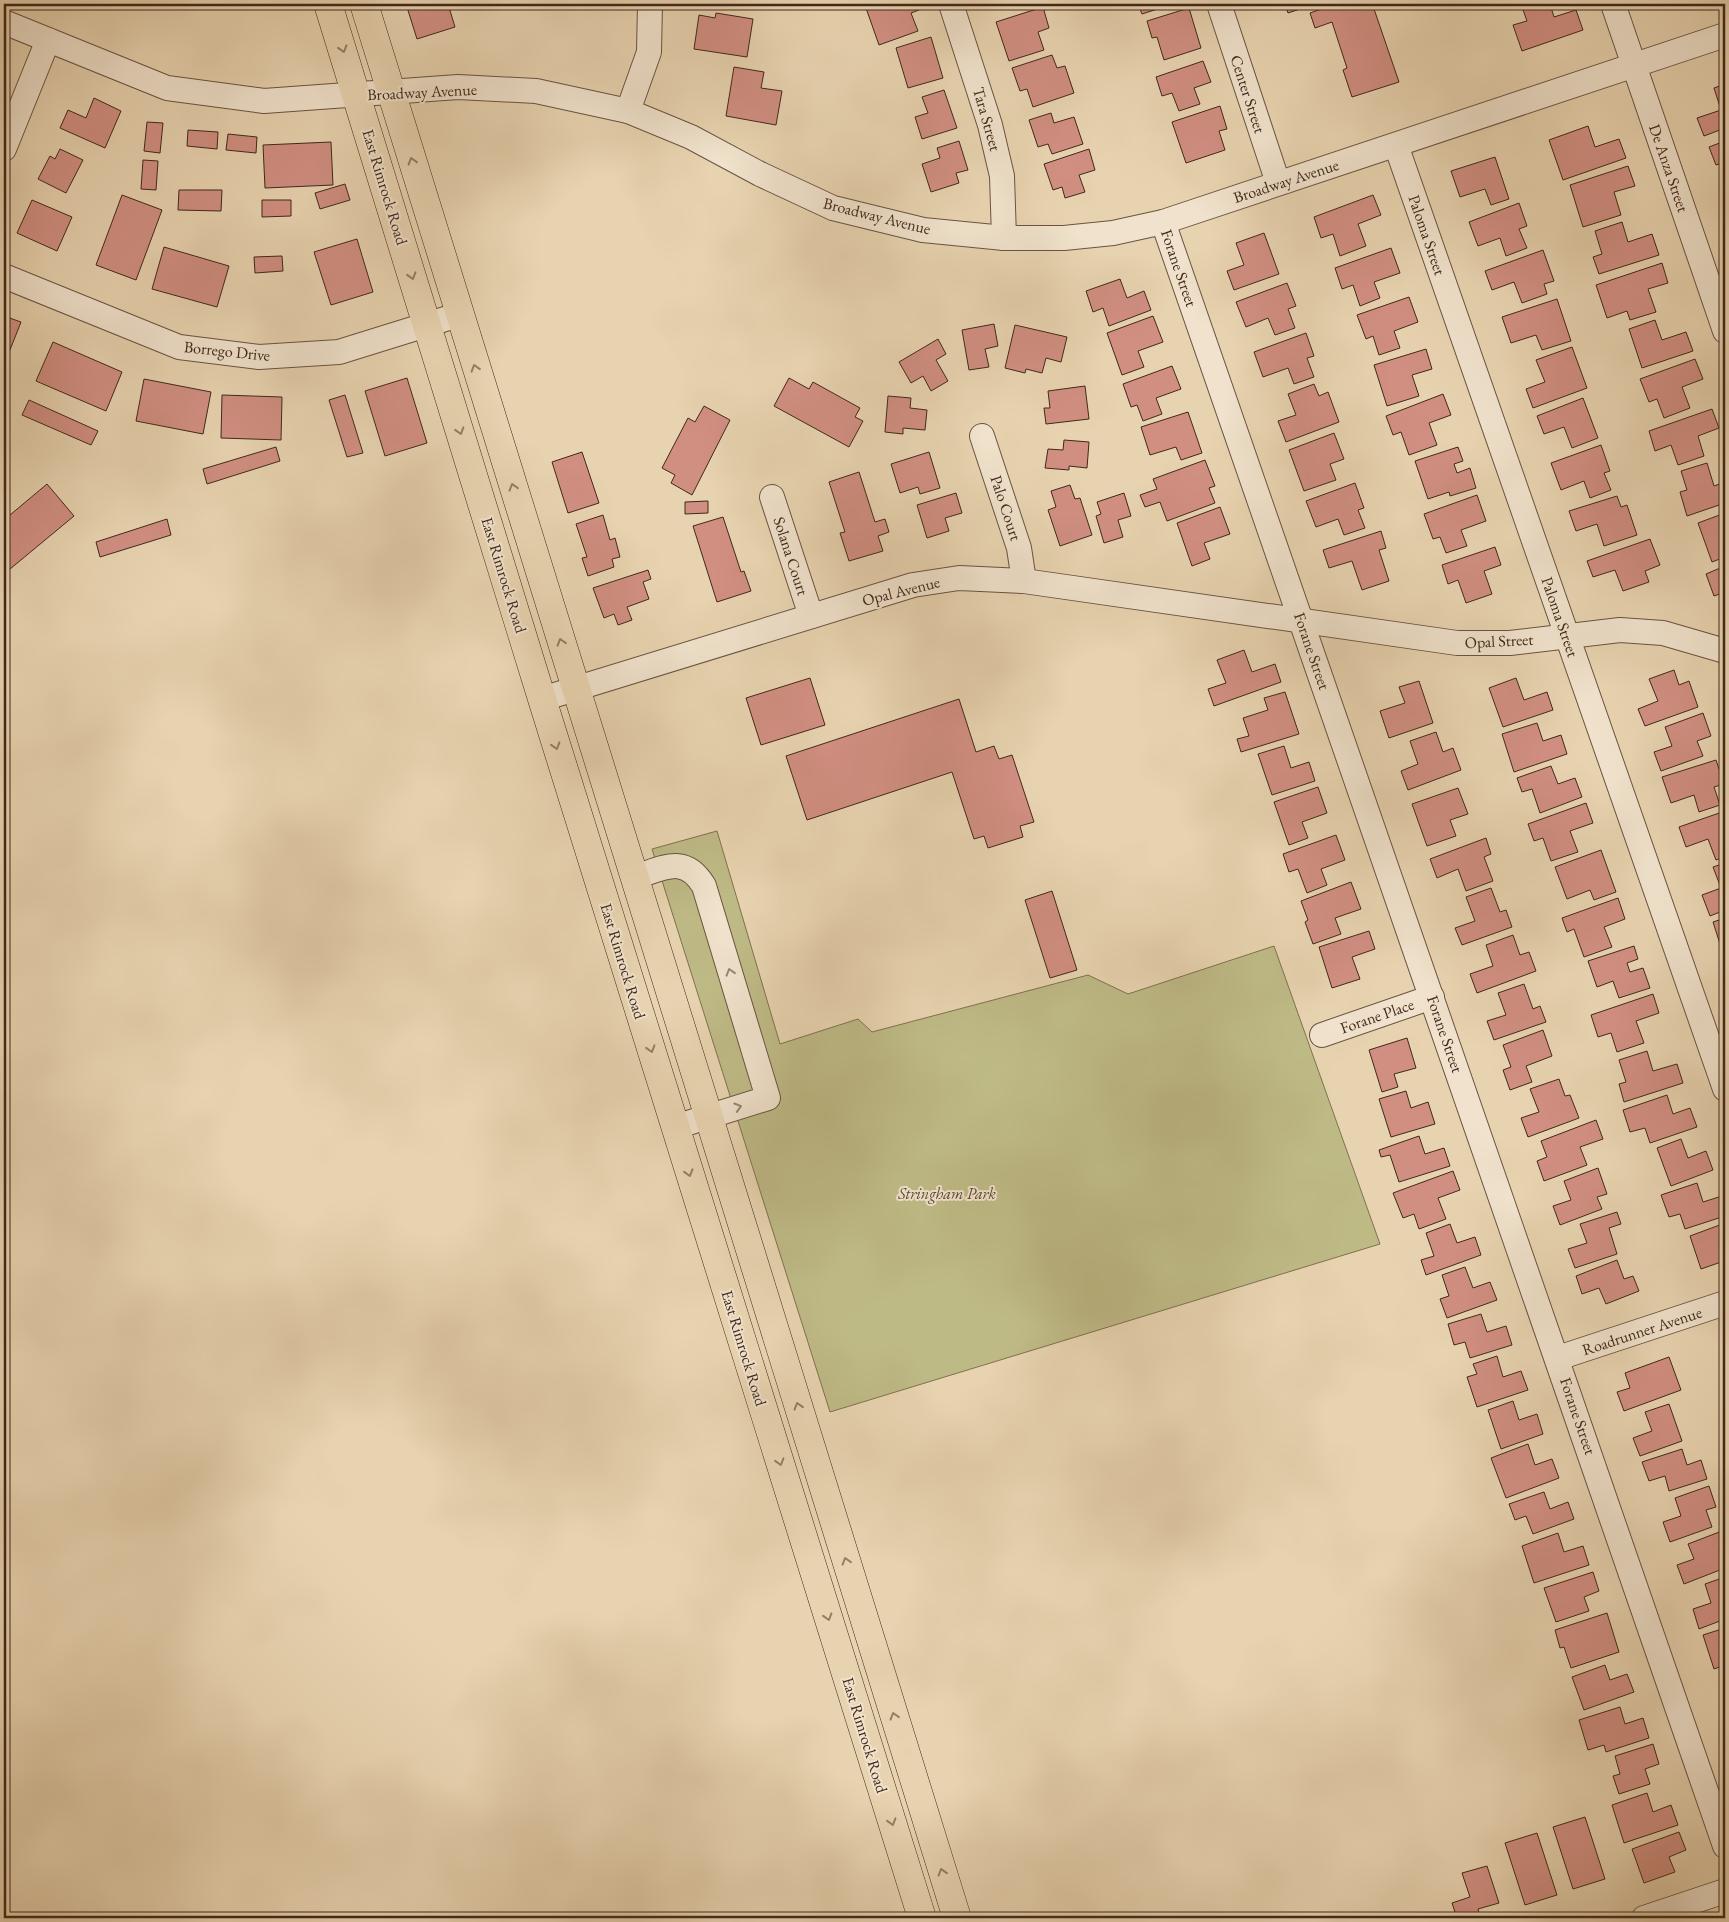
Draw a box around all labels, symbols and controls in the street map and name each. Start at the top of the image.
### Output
one-way arrow [337,45,347,53]
street label: Center Street [1225,52,1271,136]
street label: Broadway Avenue [367,79,477,105]
street label: Tara Street [968,85,1006,153]
street label: De Anza Street [1644,121,1694,215]
street label: East Rimrock Road [357,126,413,248]
street label: Broadway Avenue [1230,154,1342,208]
one-way arrow [408,157,418,166]
street label: Paloma Street [1403,192,1451,278]
street label: Broadway Avenue [821,193,933,239]
street label: Forane Street [1156,227,1202,309]
one-way arrow [406,271,416,279]
street label: Borrego Drive [183,336,271,366]
one-way arrow [471,365,481,373]
one-way arrow [454,426,464,435]
street label: Palo Court [986,473,1026,543]
one-way arrow [508,484,518,492]
street label: East Rimrock Road [476,514,532,636]
street label: Solana Court [768,514,814,598]
street label: Opal Avenue [860,571,942,611]
street label: Paloma Street [1536,574,1584,660]
street label: Forane Street [1289,610,1335,692]
street label: Opal Street [1464,629,1534,653]
one-way arrow [557,639,567,647]
one-way arrow [551,741,561,749]
street label: East Rimrock Road [595,900,651,1022]
one-way arrow [725,969,735,977]
street label: Forane Street [1422,993,1468,1075]
street label: Forane Place [1337,994,1417,1038]
one-way arrow [645,1044,655,1052]
one-way arrow [733,1103,742,1113]
one-way arrow [684,1169,694,1177]
park label: Stringham Park [897,1183,997,1204]
street label: East Rimrock Road [716,1287,772,1409]
street label: Roadrunner Avenue [1579,1302,1705,1360]
street label: Forane Street [1555,1375,1601,1457]
one-way arrow [794,1402,804,1411]
one-way arrow [774,1457,784,1466]
one-way arrow [842,1558,852,1566]
one-way arrow [822,1612,832,1621]
street label: East Rimrock Road [837,1674,893,1796]
one-way arrow [890,1713,900,1721]
one-way arrow [886,1818,896,1826]
one-way arrow [938,1868,948,1876]

